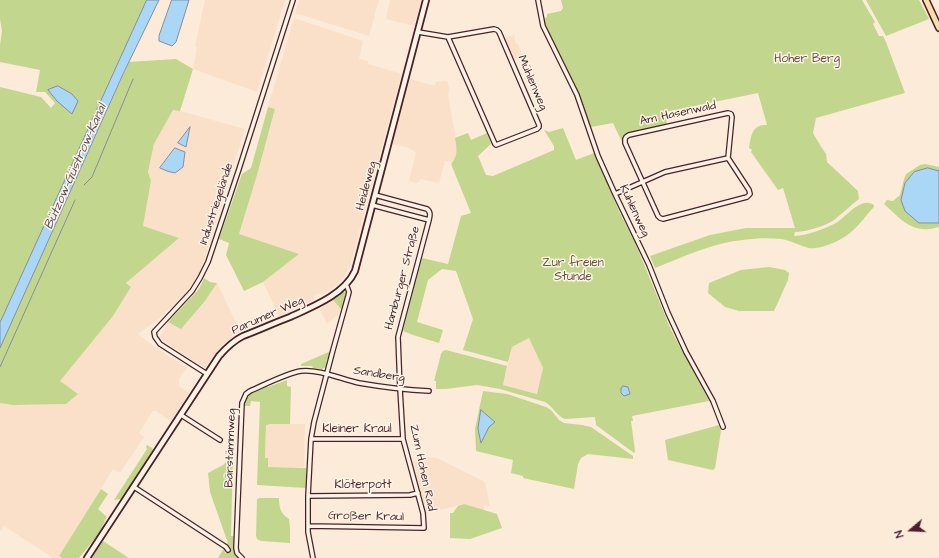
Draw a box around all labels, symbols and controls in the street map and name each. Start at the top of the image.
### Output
park label: Hoher Berg [774,52,840,66]
street label: Mühlenweg [514,53,550,113]
street label: Am Hasenwald [639,99,717,129]
water label: Bützow-Güstrow-Kanal [41,102,111,232]
street label: Heideweg [353,160,381,212]
street label: Industriegelände [197,161,237,247]
street label: Kuhlenweg [616,183,652,239]
street label: Hamburger Straße [382,225,424,331]
park label: Zur freien Stunde [542,256,604,284]
street label: Parumer Weg [230,294,306,338]
street label: Sandberg [352,364,406,386]
street label: Bärstämmweg [222,408,240,488]
street label: Kleiner Kraul [322,422,392,436]
street label: Zum Hohen Rad [406,424,438,512]
street label: Klöterpott [334,478,392,492]
street label: Großer Kraul [328,509,404,525]
north arrow [891,510,931,550]
text: N [891,528,907,540]

